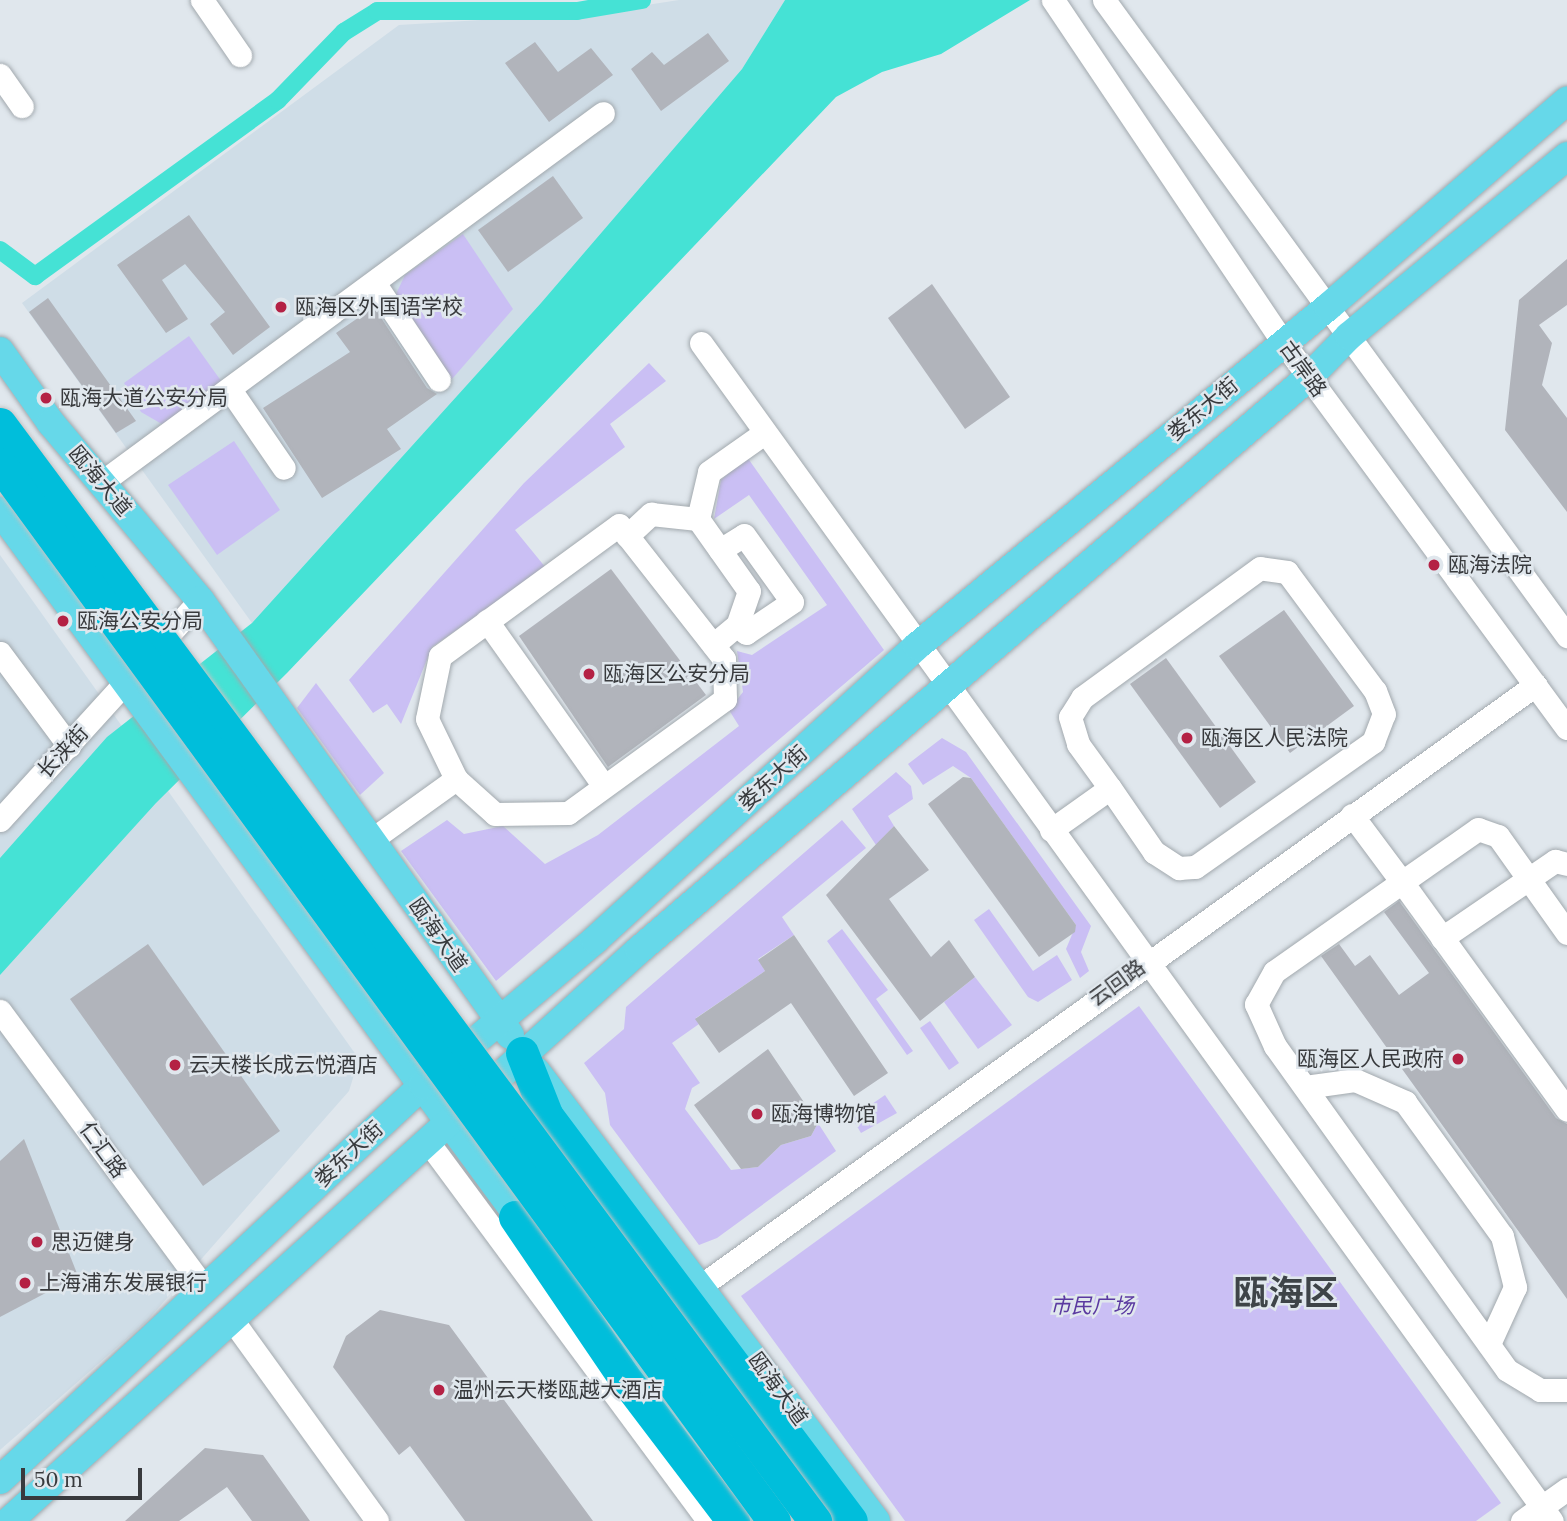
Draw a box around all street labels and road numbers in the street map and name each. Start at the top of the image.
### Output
street label: 古岸路 [1274,336,1332,402]
street label: 娄东大街 [1163,372,1243,446]
street label: 瓯海大道 [63,441,137,521]
street label: 长浃街 [32,720,94,784]
street label: 娄东大街 [733,741,813,815]
street label: 瓯海大道 [404,893,472,977]
street label: 云回路 [1084,954,1150,1012]
street label: 娄东大街 [310,1116,388,1192]
street label: 仁汇路 [74,1117,132,1183]
street label: 瓯海大道 [743,1348,813,1430]

